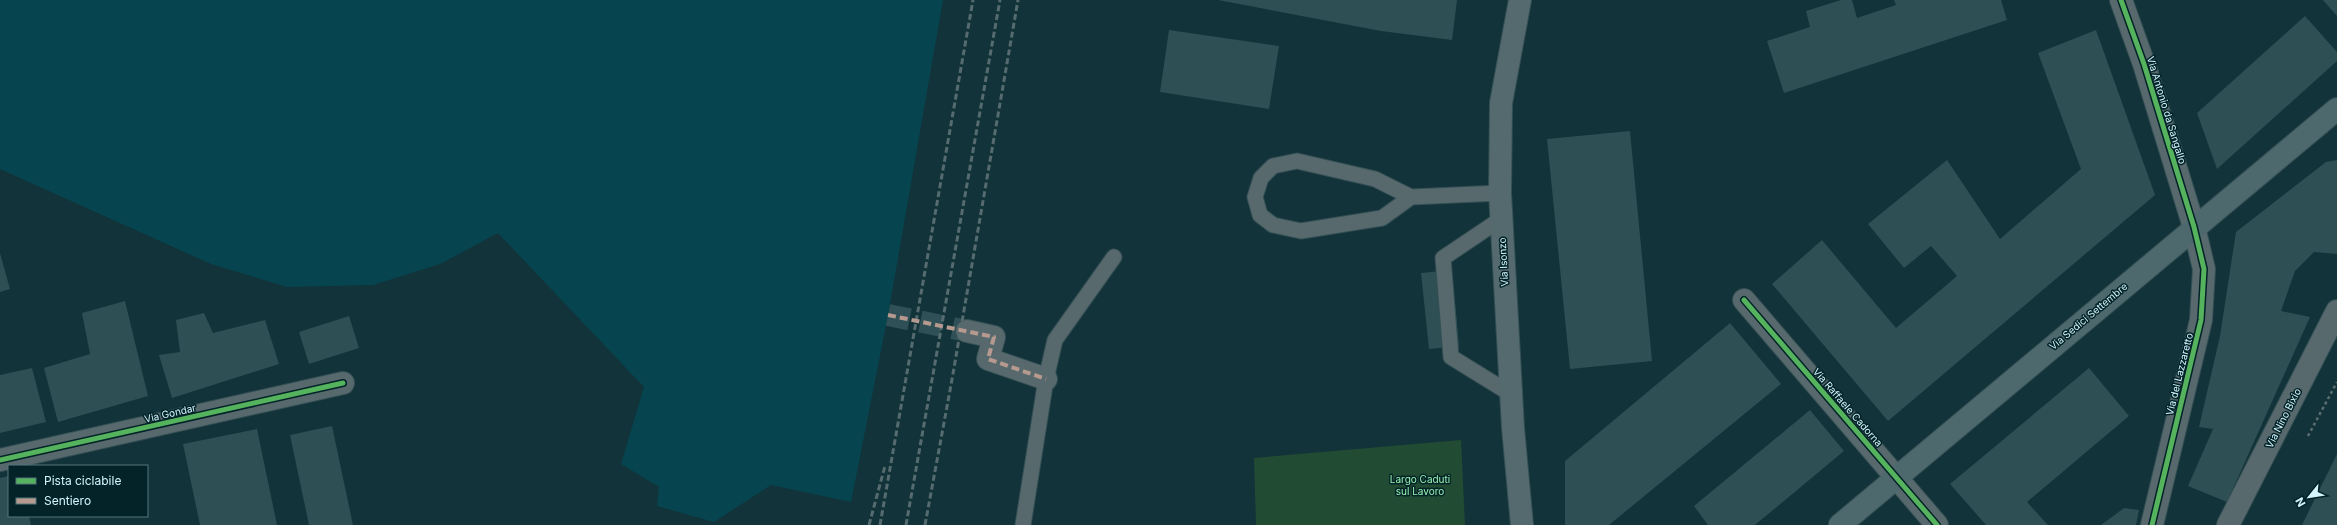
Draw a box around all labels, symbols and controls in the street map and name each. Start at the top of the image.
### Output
street label: Via Antonio da Sangallo [2145,55,2189,165]
street label: Via Isonzo [1496,237,1510,287]
street label: Via Sedici Settembre [2047,280,2130,352]
street label: Via del Lazzaretto [2163,332,2195,416]
street label: Via Raffaele Cadorna [1811,365,1885,449]
street label: Via Nino Bixio [2263,386,2303,450]
street label: Via Gondar [143,401,197,425]
legend [8,465,148,517]
text: Pista ciclabile [44,473,121,488]
park label: Largo Caduti sul Lavoro [1390,473,1450,497]
north arrow [2289,477,2329,517]
text: Sentiero [44,493,91,508]
text: N [2292,495,2308,509]

